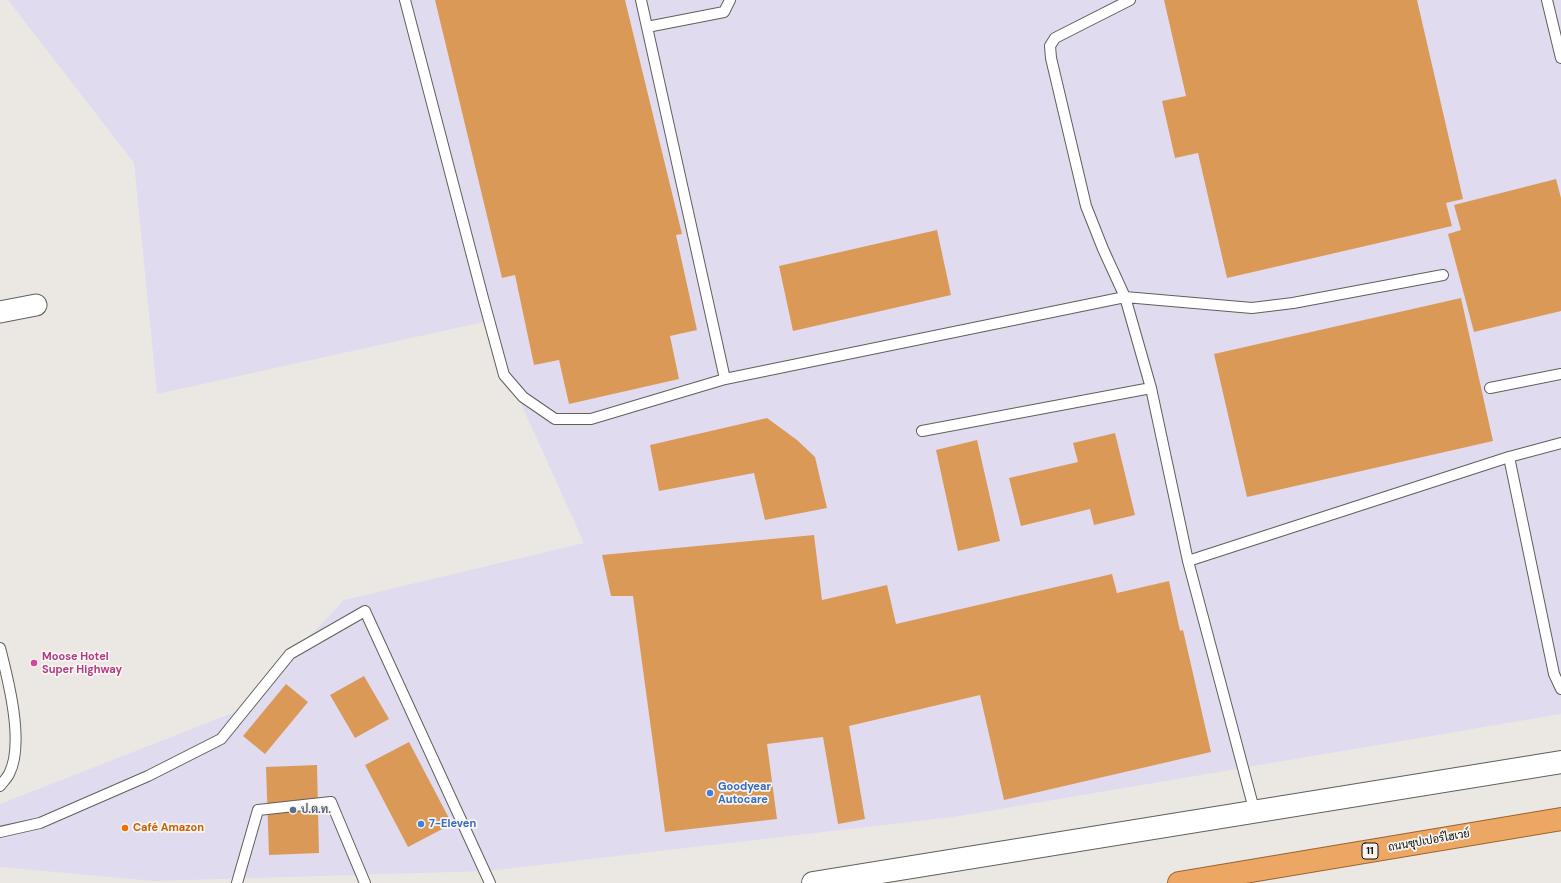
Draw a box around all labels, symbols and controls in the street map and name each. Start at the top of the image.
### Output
place label: Moose Hotel Super Highway [42,650,122,676]
marker: Moose Hotel Super Highway [29,658,39,668]
place label: Goodyear Autocare [718,780,771,806]
marker: Goodyear Autocare [705,788,715,798]
place label: ป.ต.ท. [301,803,331,817]
marker: ป.ต.ท. [288,805,298,815]
place label: 7-Eleven [429,817,476,831]
marker: 7-Eleven [416,819,426,829]
place label: Café Amazon [133,821,204,835]
marker: Café Amazon [120,823,130,833]
street label: ถนนซุปเปอร์ไฮเวย์ [1387,827,1471,855]
road number: 11 [1362,843,1378,859]

